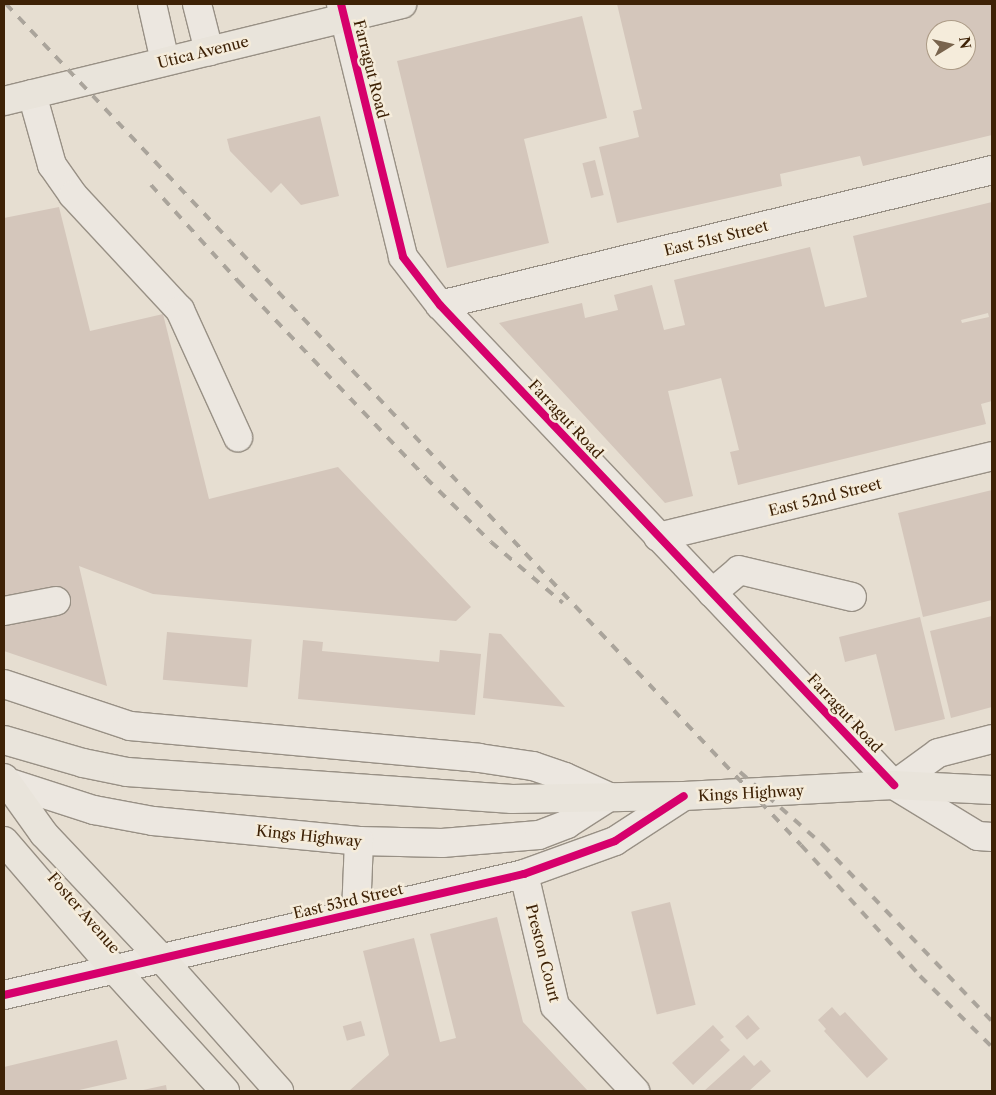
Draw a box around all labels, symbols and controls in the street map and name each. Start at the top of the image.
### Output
street label: Farragut Road [350,18,392,120]
north arrow [926,20,976,70]
street label: Utica Avenue [155,32,251,72]
text: N [955,35,975,50]
street label: East 51st Street [662,216,770,260]
street label: Farragut Road [525,376,607,462]
street label: East 52nd Street [767,474,883,520]
street label: Farragut Road [804,670,886,756]
street label: Kings Highway [697,781,805,805]
street label: Kings Highway [255,821,363,851]
street label: Foster Avenue [44,869,124,957]
street label: East 53rd Street [291,880,405,922]
street label: Preston Court [522,902,564,1004]

